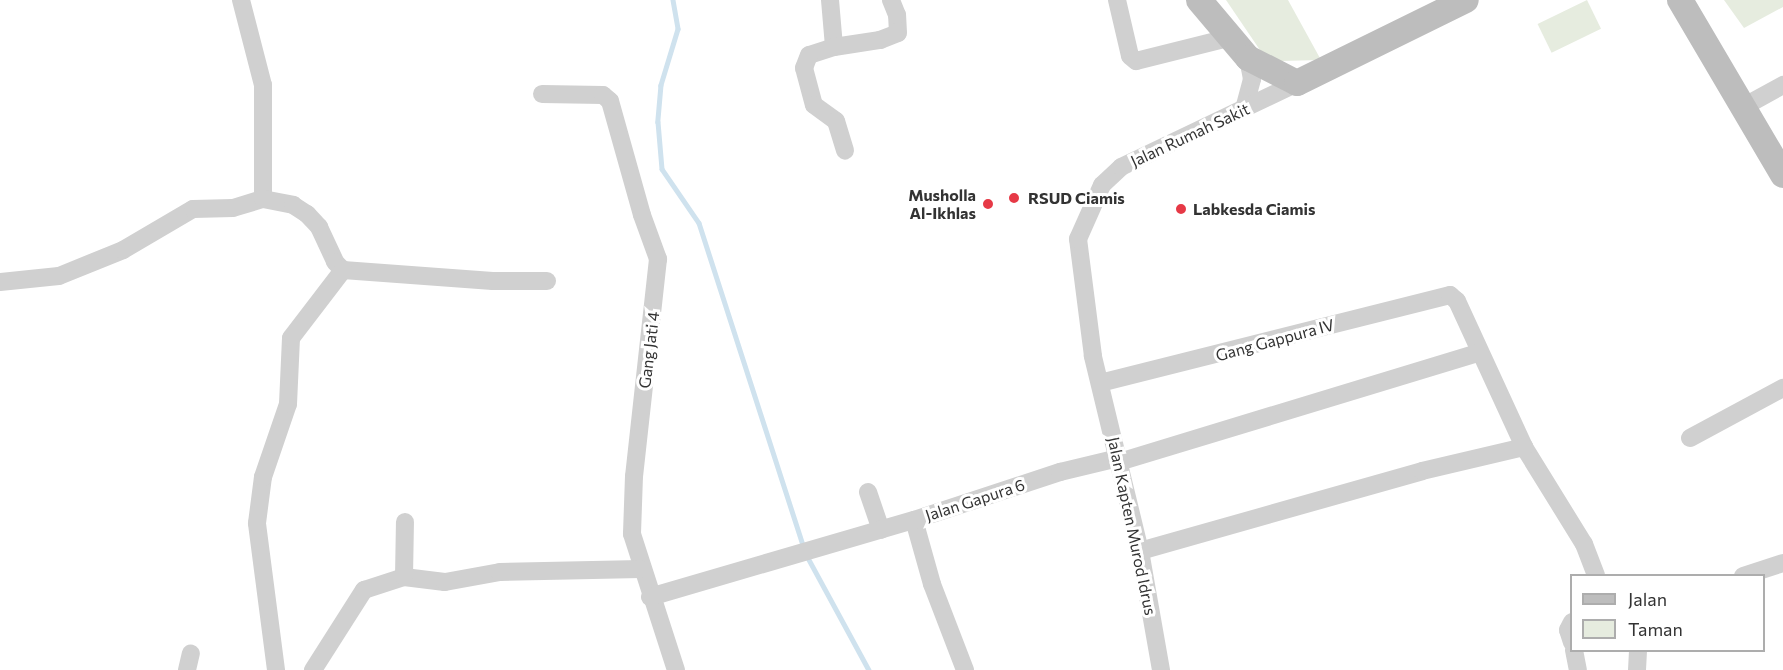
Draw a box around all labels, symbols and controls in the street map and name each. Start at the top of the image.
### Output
street label: Jalan Rumah Sakit [1128,99,1252,171]
place label: Musholla Al-Ikhlas [908,185,976,223]
place label: RSUD Ciamis [1028,188,1125,208]
marker: RSUD Ciamis [1005,189,1023,207]
marker: Musholla Al-Ikhlas [981,197,995,211]
place label: Labkesda Ciamis [1193,199,1315,219]
marker: Labkesda Ciamis [1174,202,1188,216]
street label: Gang Jati 4 [635,310,663,390]
street label: Gang Gappura IV [1214,315,1336,365]
street label: Jalan Kapten Murod Idrus [1104,435,1160,617]
street label: Jalan Gapura 6 [923,475,1027,525]
legend [1570,574,1765,652]
text: Jalan [1628,588,1667,610]
text: Taman [1628,618,1683,640]

